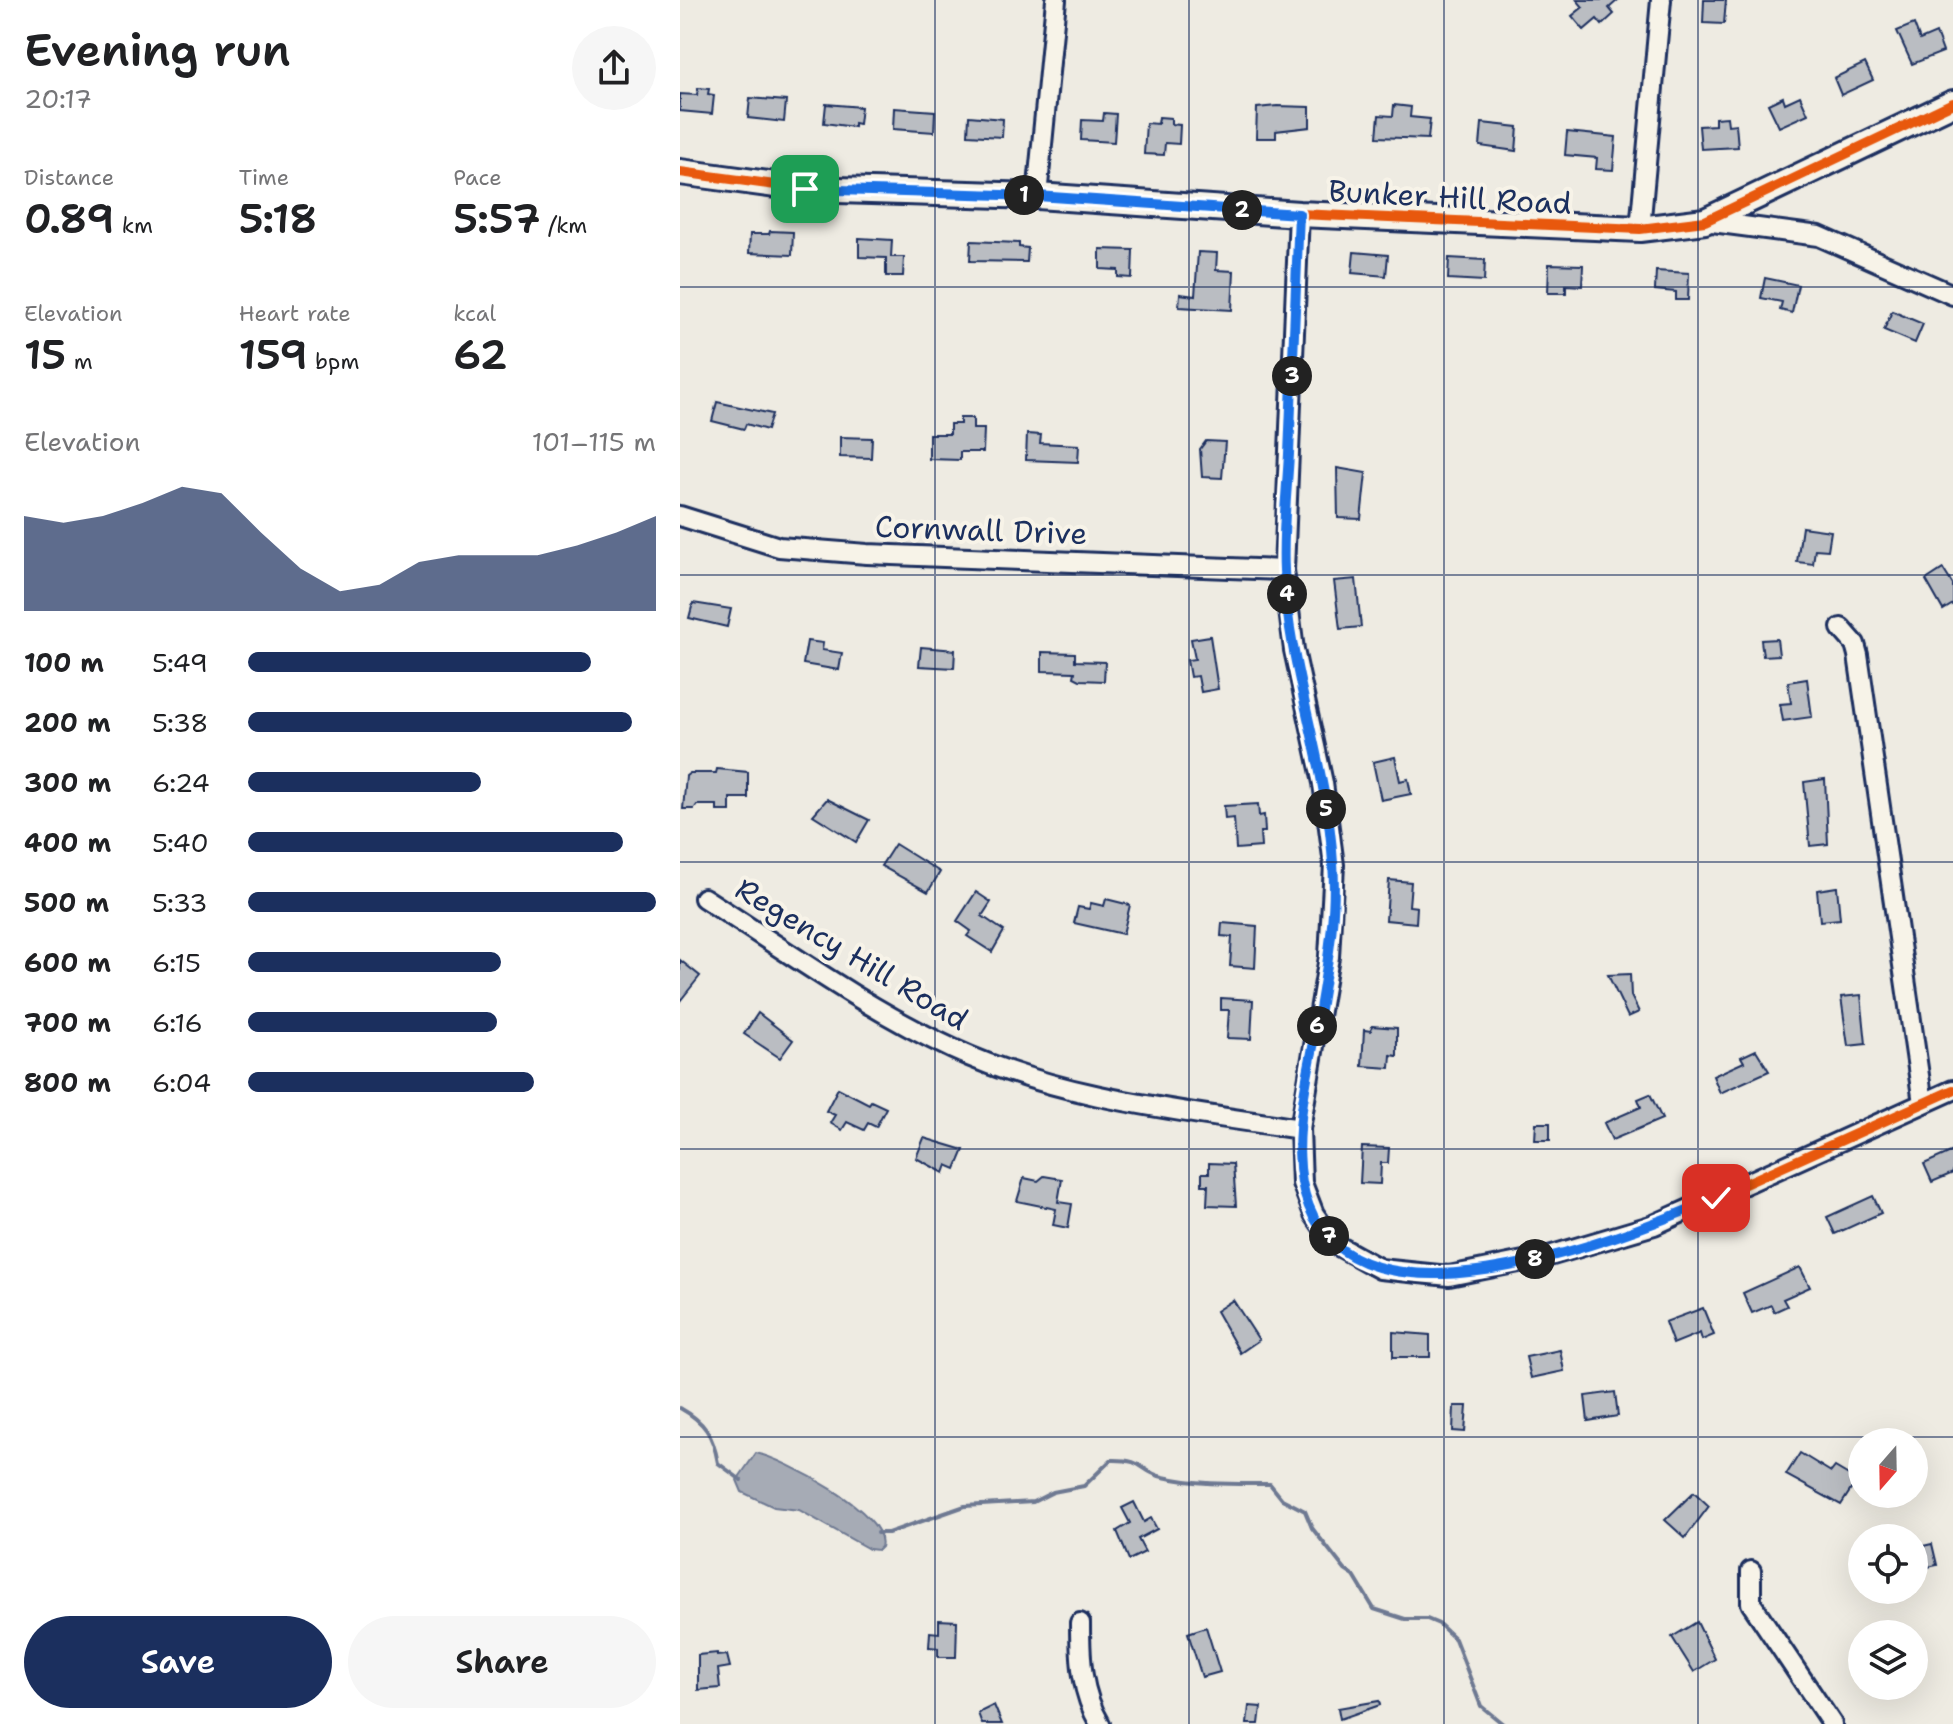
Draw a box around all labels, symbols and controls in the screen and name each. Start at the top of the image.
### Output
text: Evening run [24,21,291,80]
button: share [572,26,656,110]
text: 20:17 [24,81,92,116]
pin [771,155,839,223]
text: Distance [24,163,114,192]
text: Time [239,163,289,192]
text: Pace [453,163,502,192]
icon: arrive [783,167,827,211]
street label: Bunker Hill Road [1327,170,1573,224]
pin: 1 [1004,175,1044,215]
text: 1 [1019,180,1029,209]
pin: 2 [1222,190,1262,230]
text: 0.89 [24,192,114,246]
text: 5:18 [239,192,317,246]
text: 5:57 [453,192,540,246]
text: 2 [1234,195,1250,224]
text: km [114,211,153,240]
text: /km [540,211,587,240]
text: Elevation [24,299,122,328]
text: Heart rate [239,299,351,328]
text: kcal [453,299,496,328]
text: 15 [24,328,66,382]
text: 159 [239,328,308,382]
text: 62 [453,328,508,382]
text: m [66,347,93,376]
text: bpm [308,347,359,376]
pin: 3 [1272,356,1312,396]
text: 3 [1284,361,1300,390]
text: Elevation [24,424,140,459]
text: 101–115 m [532,424,656,459]
street label: Cornwall Drive [874,506,1088,554]
pin: 4 [1267,574,1307,614]
text: 4 [1279,579,1295,608]
text: 100 m [24,645,104,680]
text: 5:49 [152,645,208,680]
text: 200 m [24,705,111,740]
text: 5:38 [152,705,208,740]
text: 300 m [24,765,111,800]
text: 6:24 [152,765,210,800]
pin: 5 [1306,789,1346,829]
text: 5 [1319,794,1333,823]
text: 400 m [24,825,111,860]
text: 5:40 [152,825,209,860]
street label: Regency Hill Road [728,868,976,1040]
text: 500 m [24,885,109,920]
text: 5:33 [152,885,208,920]
text: 600 m [24,945,111,980]
text: 6:15 [152,945,201,980]
text: 700 m [24,1005,111,1040]
text: 6:16 [152,1005,203,1040]
pin: 6 [1297,1006,1337,1046]
text: 6 [1309,1011,1325,1040]
text: 800 m [24,1065,111,1100]
text: 6:04 [152,1065,211,1100]
pin [1682,1164,1750,1232]
icon: check [1694,1176,1738,1220]
pin: 7 [1309,1216,1349,1256]
text: 7 [1321,1221,1337,1250]
pin: 8 [1515,1239,1555,1279]
text: 8 [1527,1244,1543,1273]
north arrow [1848,1428,1928,1508]
map controls [1848,1428,1928,1700]
button: locate [1848,1524,1928,1604]
button: Save [24,1616,332,1708]
button: Share [348,1616,656,1708]
button: layers [1848,1620,1928,1700]

